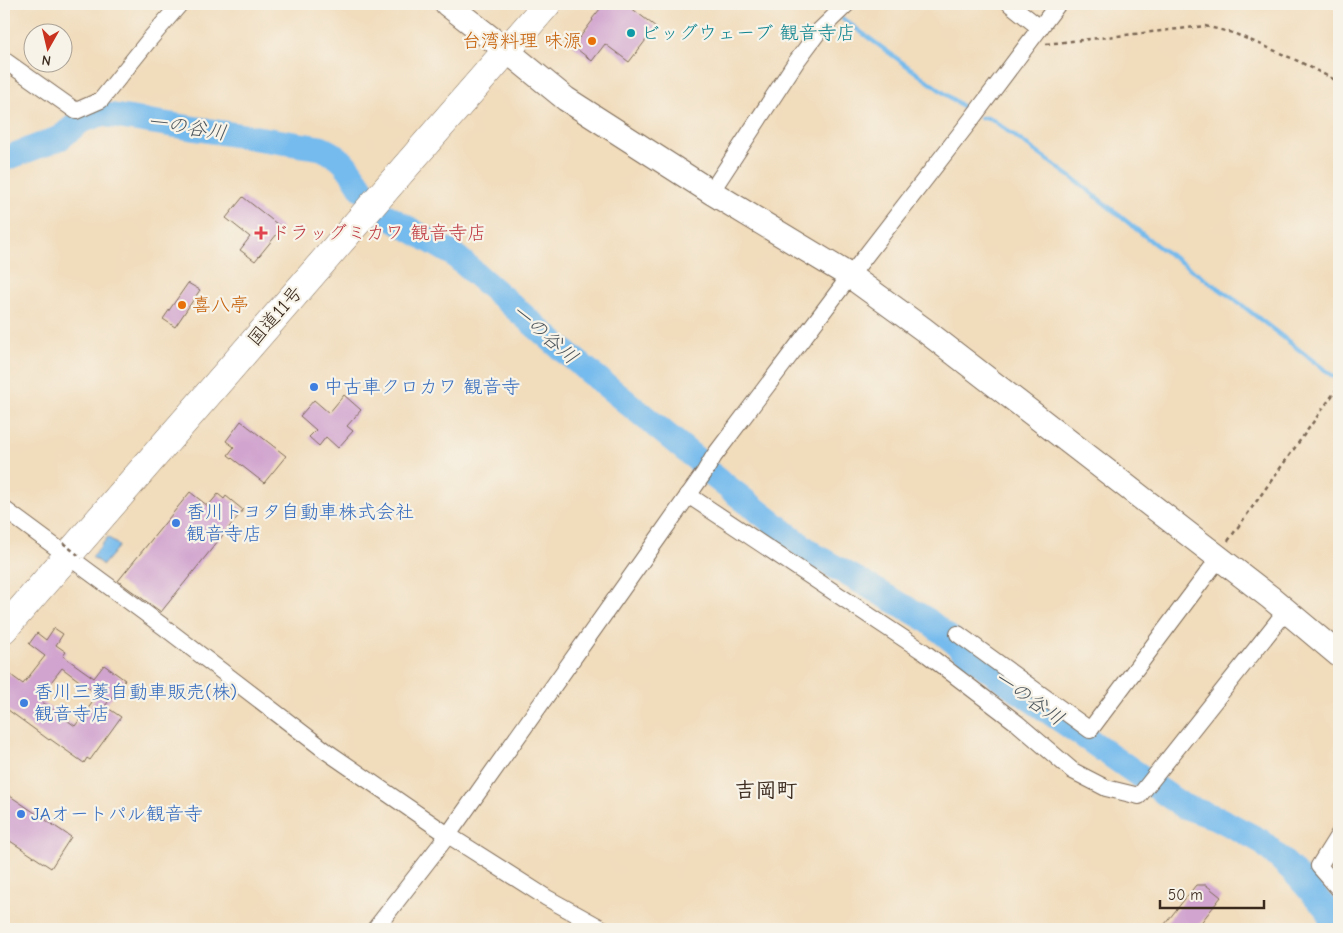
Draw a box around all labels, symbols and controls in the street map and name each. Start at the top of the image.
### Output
north arrow [22,22,72,72]
place label: ビッグウェーブ 観音寺店 [641,22,856,44]
marker: ビッグウェーブ 観音寺店 [625,27,637,39]
place label: 台湾料理 味源 [462,30,582,52]
marker: 台湾料理 味源 [586,35,598,47]
text: N [41,51,52,69]
water label: 一の谷川 [146,109,228,145]
place label: ドラッグミカワ 観音寺店 [271,222,486,244]
marker: ドラッグミカワ 観音寺店 [255,227,267,239]
street label: 国道11号 [243,282,307,350]
place label: 喜八亭 [192,294,249,316]
marker: 喜八亭 [176,299,188,311]
water label: 一の谷川 [507,299,583,369]
place label: 中古車クロカワ 観音寺 [324,376,520,398]
marker: 中古車クロカワ 観音寺 [308,381,320,393]
place label: 香川トヨタ自動車株式会社 観音寺店 [186,501,414,545]
marker: 香川トヨタ自動車株式会社 観音寺店 [170,517,182,529]
water label: 一の谷川 [990,666,1068,730]
place label: 香川三菱自動車販売(株) 観音寺店 [34,681,237,725]
marker: 香川三菱自動車販売(株) 観音寺店 [18,697,30,709]
district label: 吉岡町 [735,778,798,802]
place label: JAオートパル観音寺 [31,803,203,825]
marker: JAオートパル観音寺 [15,808,27,820]
scale bar [1160,878,1264,910]
text: 50 m [1168,886,1203,904]

